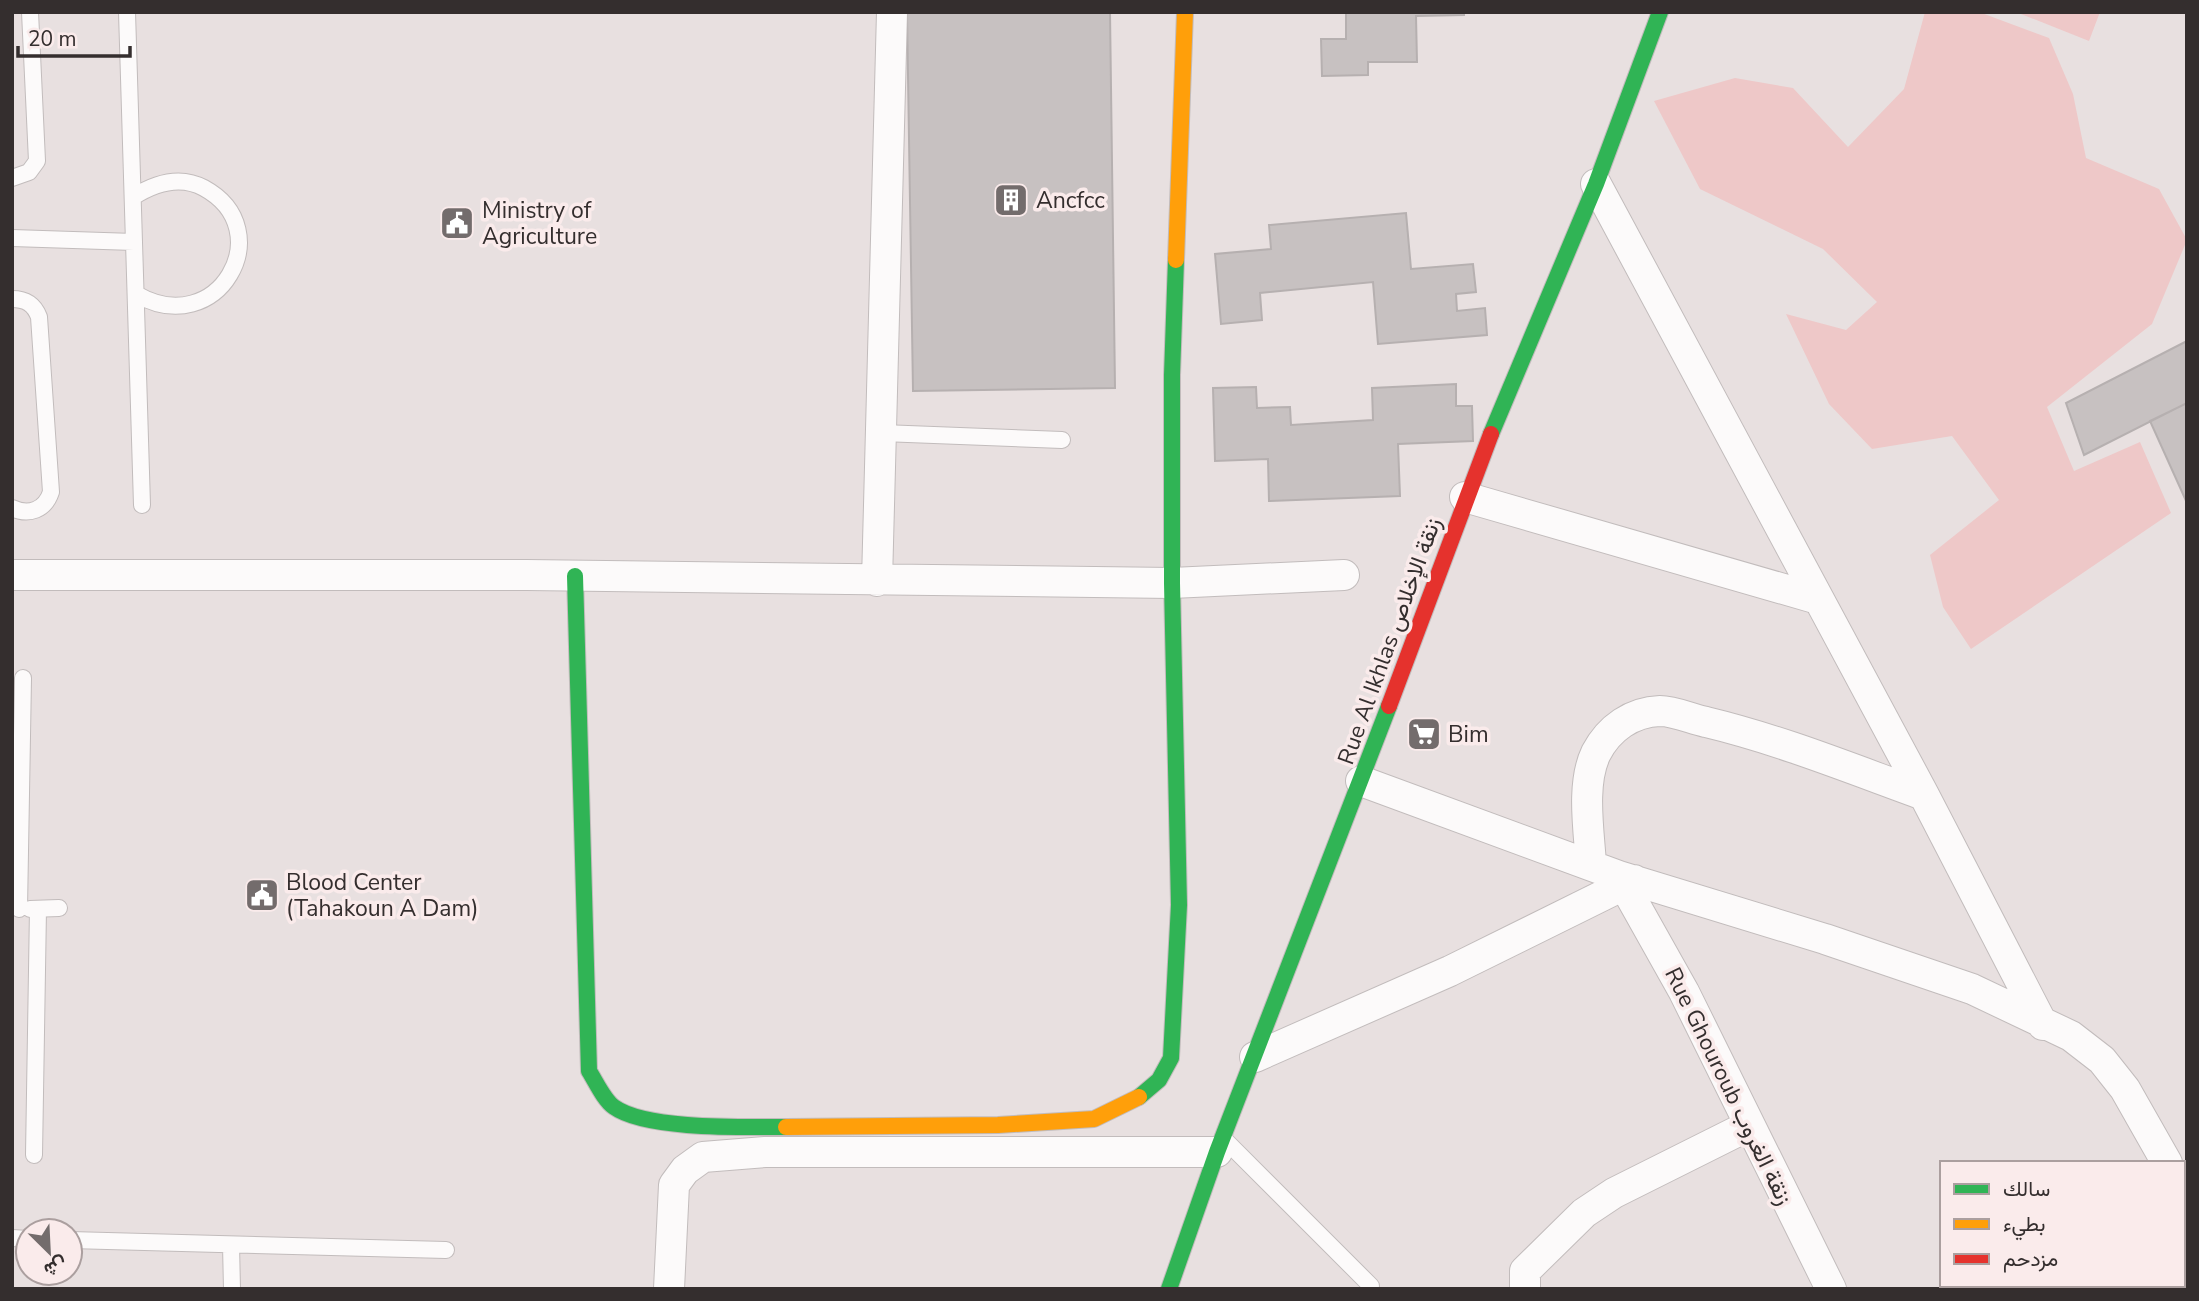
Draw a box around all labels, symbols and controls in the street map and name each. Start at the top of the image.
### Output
scale bar [18,14,130,58]
text: 20 m [28,25,77,53]
building icon: Ancfcc [992,181,1030,219]
place label: Ancfcc [1036,185,1105,216]
place label: Ministry of Agriculture [482,195,597,252]
public building icon: Ministry of Agriculture [438,204,476,242]
street label: Rue Al Ikhlas زنقة الإخلاص [1330,513,1449,769]
supermarket icon: Bim [1405,715,1443,753]
place label: Bim [1448,719,1489,750]
place label: Blood Center (Tahakoun A Dam) [286,867,479,924]
public building icon: Blood Center (Tahakoun A Dam) [243,876,281,914]
street label: Rue Ghouroub زنقة الغروب [1657,962,1800,1210]
legend [1940,1161,2185,1287]
text: سالك [2003,1175,2050,1203]
text: بطيء [2003,1210,2046,1241]
north arrow [14,1217,84,1287]
text: مزدحم [2003,1245,2058,1273]
text: ش [40,1250,71,1283]

